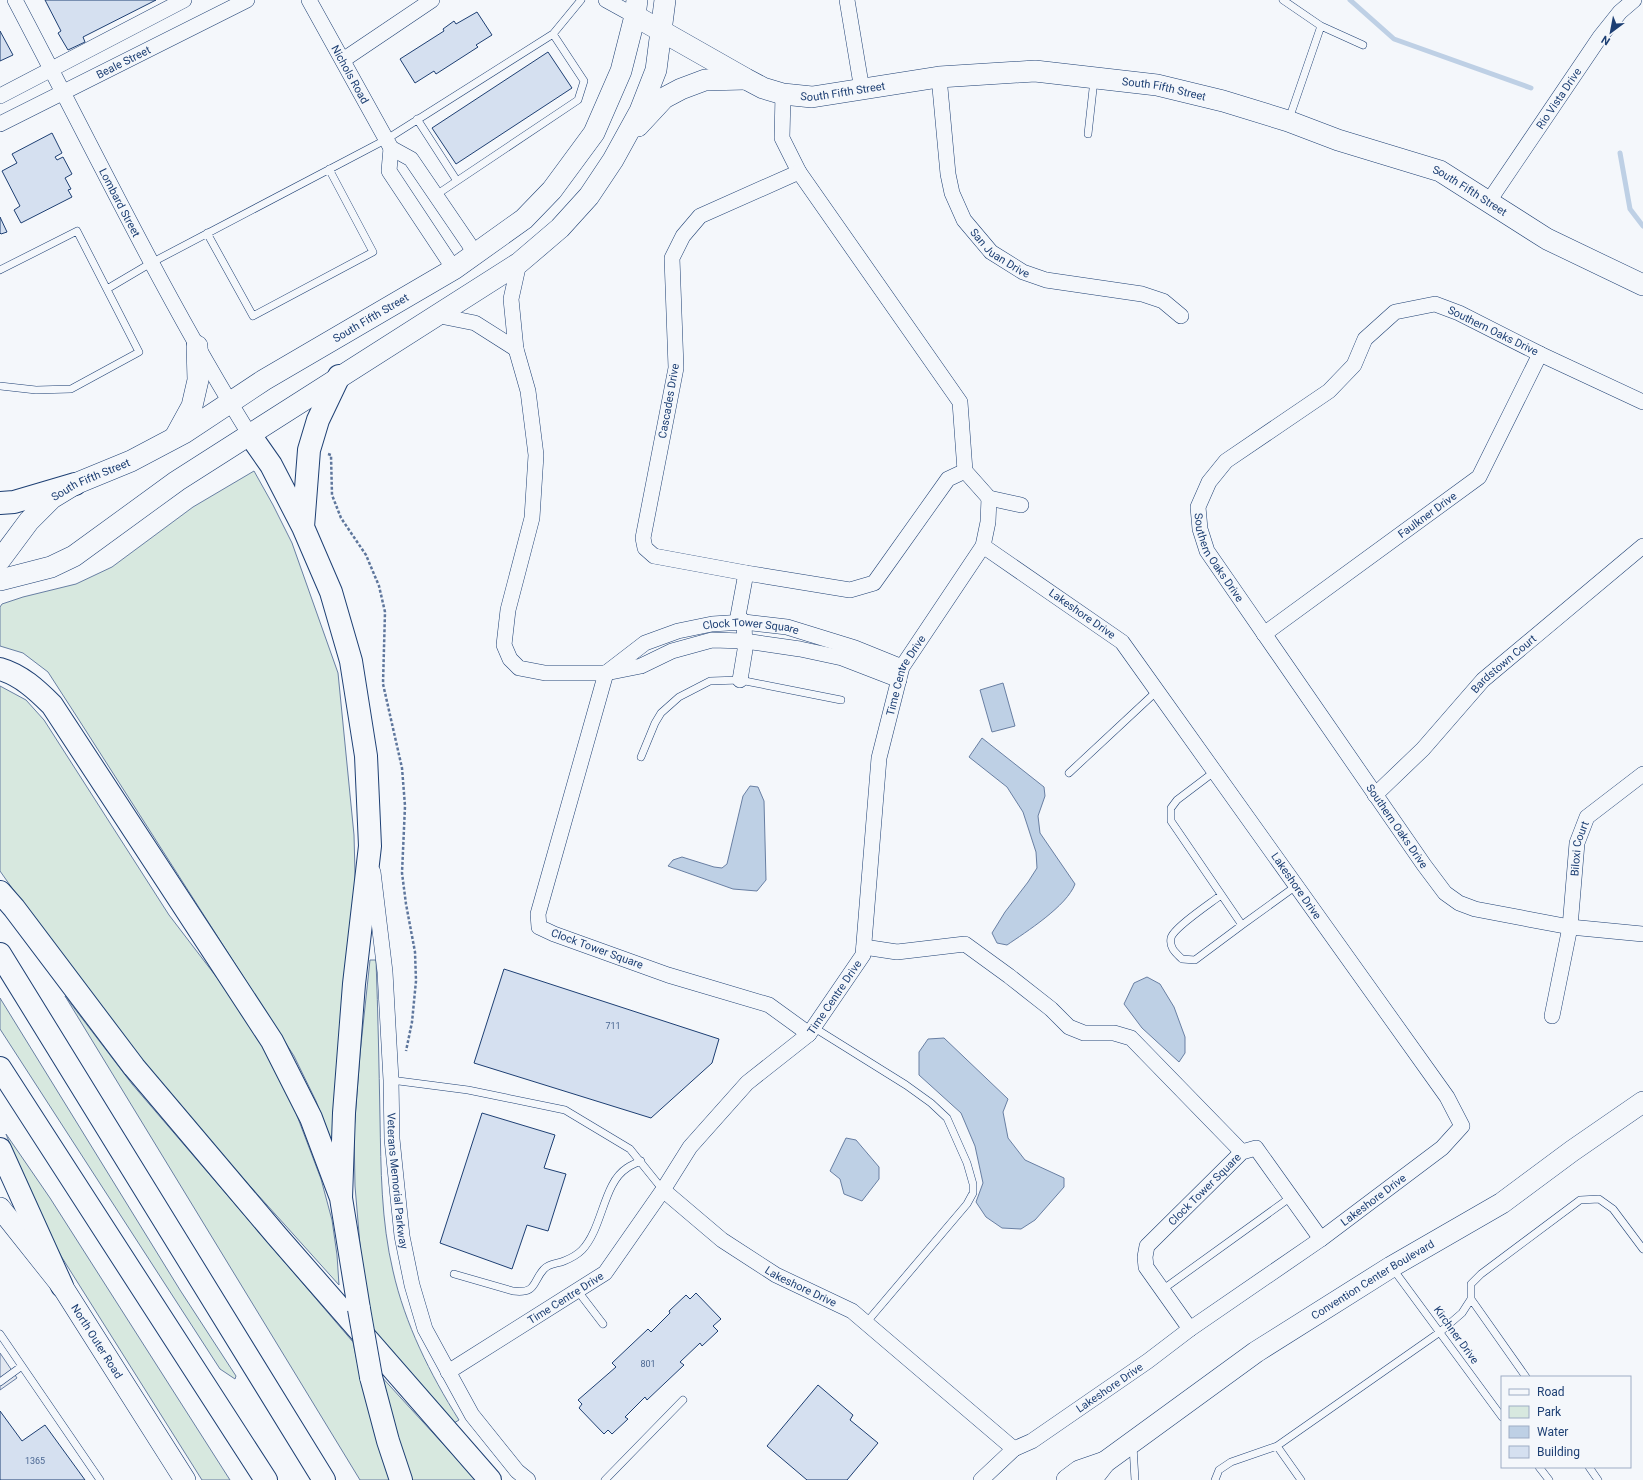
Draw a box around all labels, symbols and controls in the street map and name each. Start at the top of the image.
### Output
north arrow [1591,12,1631,52]
text: N [1599,32,1613,48]
street label: Beale Street [94,43,153,81]
street label: Nichols Road [329,43,372,106]
street label: Rio Vista Drive [1533,65,1584,131]
street label: South Fifth Street [1121,75,1208,103]
street label: South Fifth Street [800,79,886,104]
street label: South Fifth Street [1431,163,1510,219]
street label: Lombard Street [97,166,143,239]
street label: San Juan Drive [967,226,1031,280]
street label: South Fifth Street [330,290,411,345]
street label: Southern Oaks Drive [1446,303,1541,359]
street label: Cascades Drive [656,362,682,439]
street label: South Fifth Street [49,456,132,503]
street label: Faulkner Drive [1395,489,1459,541]
street label: Southern Oaks Drive [1192,512,1247,604]
street label: Lakeshore Drive [1046,586,1118,642]
street label: Clock Tower Square [701,615,801,637]
street label: Time Centre Drive [883,632,928,717]
street label: Bardstown Court [1468,632,1539,696]
street label: Southern Oaks Drive [1364,782,1431,871]
street label: Biloxi Court [1568,819,1592,877]
street label: Lakeshore Drive [1268,850,1324,922]
street label: Clock Tower Square [549,926,645,972]
street label: Time Centre Drive [804,957,864,1037]
house number: 711 [605,1021,621,1031]
street label: Veterans Memorial Parkway [385,1113,411,1251]
street label: Clock Tower Square [1165,1150,1244,1228]
street label: Lakeshore Drive [1338,1171,1409,1228]
street label: Convention Center Boulevard [1309,1237,1437,1322]
street label: Lakeshore Drive [763,1263,839,1309]
street label: Time Centre Drive [525,1269,606,1327]
street label: North Outer Road [69,1302,125,1381]
street label: Kirchner Drive [1431,1304,1481,1366]
house number: 801 [640,1359,656,1369]
street label: Lakeshore Drive [1074,1360,1145,1415]
legend [1501,1376,1631,1468]
text: Road [1537,1385,1565,1399]
text: Park [1537,1405,1562,1419]
text: Water [1537,1425,1568,1439]
text: Building [1537,1445,1580,1459]
house number: 1365 [25,1456,45,1466]

